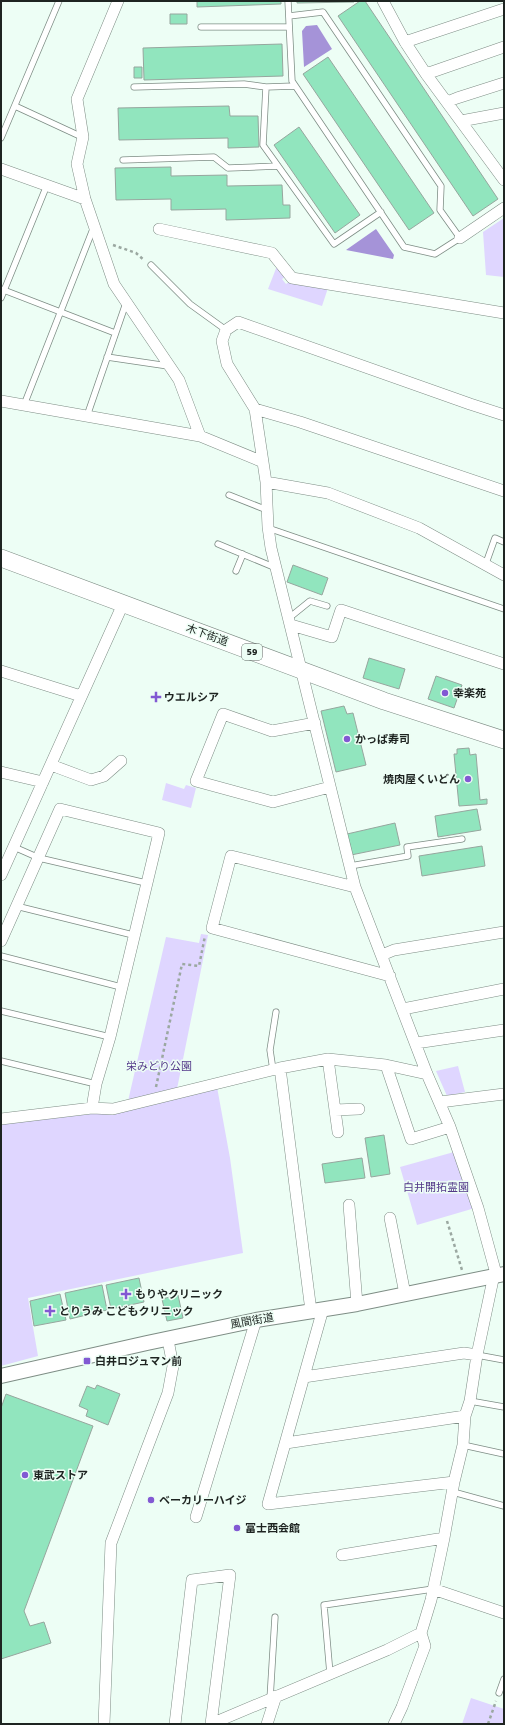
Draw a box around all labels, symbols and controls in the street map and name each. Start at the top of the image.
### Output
street label: 木下街道 [184,621,230,649]
road number: 59 [242,644,262,660]
place label: 幸楽苑 [453,687,486,700]
marker: 幸楽苑 [440,688,450,698]
place label: ウエルシア [164,691,219,704]
marker: ウエルシア [151,692,161,702]
place label: かっぱ寿司 [355,733,410,746]
marker: かっぱ寿司 [342,734,352,744]
place label: 焼肉屋くいどん [383,773,460,786]
marker: 焼肉屋くいどん [463,774,473,784]
park label: 栄みどり公園 [126,1060,192,1073]
park label: 白井開拓霊園 [403,1181,469,1194]
marker: もりやクリニック [120,1288,132,1300]
place label: もりやクリニック [135,1288,223,1301]
marker: とりうみ こどもクリニック [44,1305,56,1317]
place label: とりうみ こどもクリニック [59,1305,193,1318]
street label: 風間街道 [229,1311,275,1331]
place label: 白井ロジュマン前 [95,1355,182,1368]
marker: 白井ロジュマン前 [82,1356,92,1366]
place label: 東武ストア [33,1469,88,1482]
marker: 東武ストア [20,1470,30,1480]
place label: ベーカリーハイジ [159,1494,247,1507]
marker: ベーカリーハイジ [146,1495,156,1505]
place label: 冨士西会館 [245,1522,300,1535]
marker: 冨士西会館 [232,1523,242,1533]

